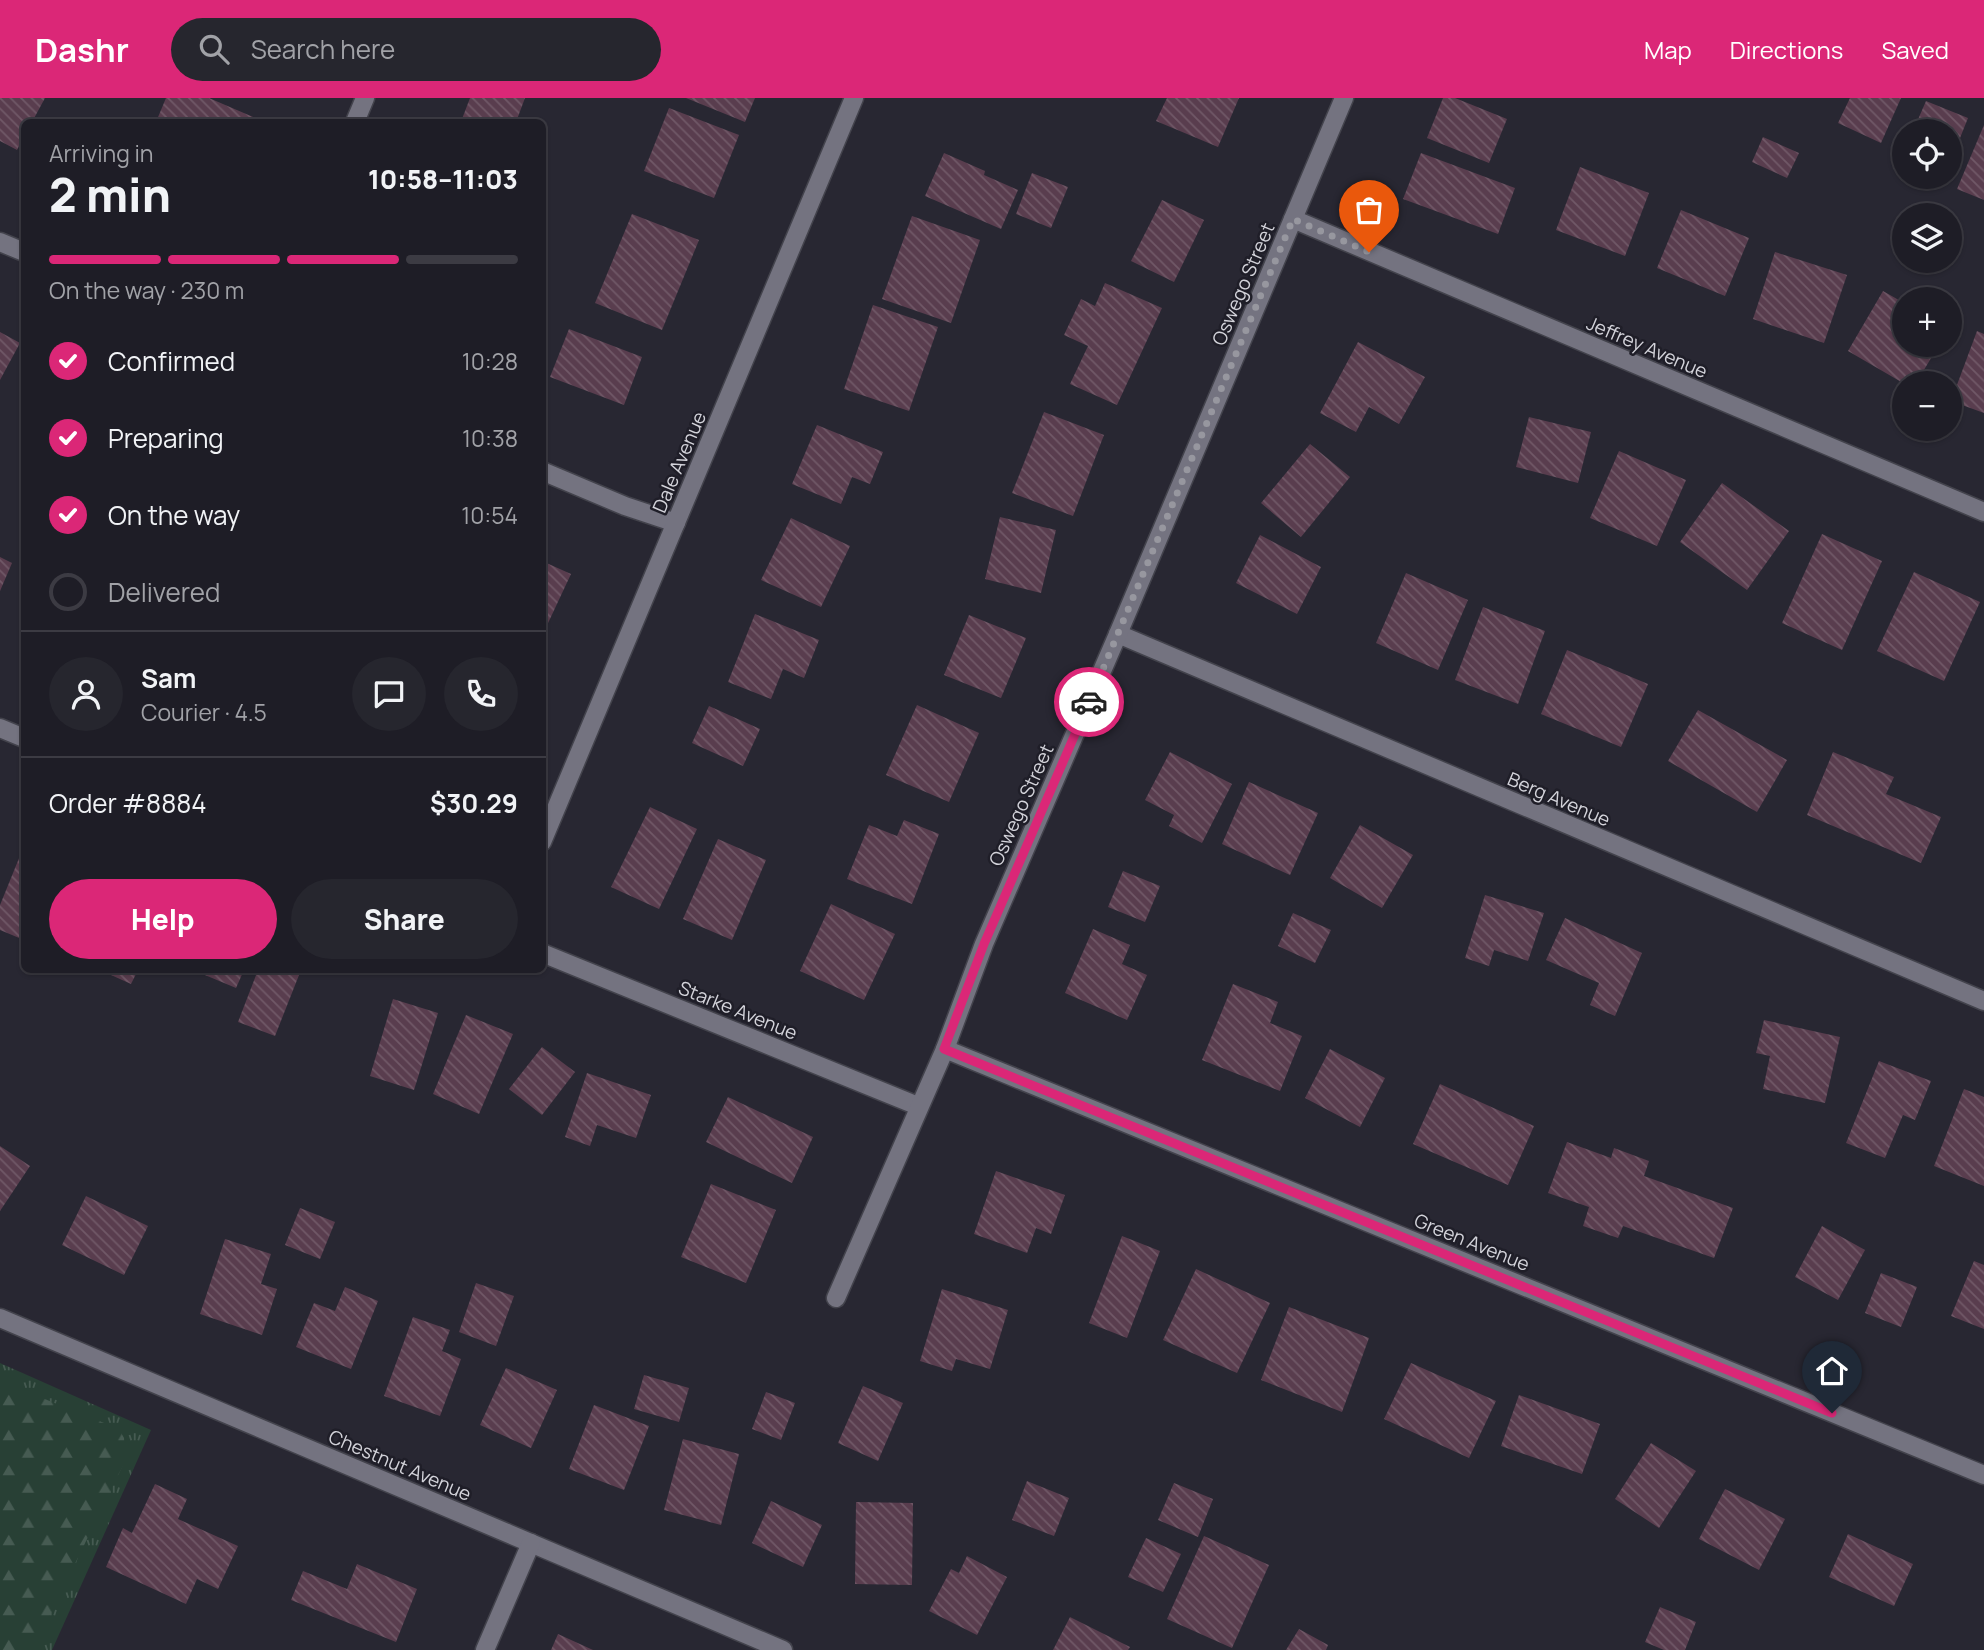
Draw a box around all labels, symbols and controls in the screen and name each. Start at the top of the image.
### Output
search box [171,18,661,81]
text: Dashr [35,27,129,72]
icon: search [195,30,233,68]
text: Search here [251,31,395,67]
text: Map [1644,33,1692,66]
text: Directions [1730,33,1843,66]
text: Saved [1881,33,1949,66]
map controls [1892,119,1962,441]
button: locate [1892,119,1962,189]
text: Arriving in [49,137,154,169]
text: 10:58–11:03 [368,161,518,197]
text: 2 min [49,163,171,226]
pin [1339,180,1399,252]
icon: bag [1350,191,1388,229]
button: layers [1892,203,1962,273]
street label: Oswego Street [1205,219,1281,349]
text: On the way · 230 m [49,274,244,306]
button: + [1892,287,1962,357]
street label: Jeffrey Avenue [1583,310,1711,384]
icon: check [49,342,87,380]
text: Confirmed [108,343,235,379]
text: 10:28 [462,345,518,377]
button: − [1892,371,1962,441]
street label: Dale Avenue [646,407,712,517]
icon: check [49,419,87,457]
text: Preparing [108,420,224,456]
text: 10:38 [462,422,518,454]
icon: check [49,496,87,534]
text: On the way [108,497,240,533]
text: 10:54 [461,499,518,531]
text: Delivered [108,574,220,610]
button: person [49,657,123,731]
button: chat [352,657,426,731]
button: phone [444,657,518,731]
text: Sam [141,660,196,696]
courier [1054,667,1124,737]
icon: car [1070,683,1108,721]
text: Courier · 4.5 [141,696,267,728]
street label: Oswego Street [983,740,1059,870]
street label: Berg Avenue [1504,766,1614,832]
text: Order #8884 [49,785,207,821]
text: $30.29 [430,785,518,821]
button: Help [49,879,277,959]
button: Share [291,879,518,959]
street label: Starke Avenue [675,974,801,1046]
street label: Green Avenue [1411,1207,1533,1277]
pin [1802,1341,1862,1413]
icon: home [1813,1352,1851,1390]
street label: Chestnut Avenue [325,1423,475,1507]

